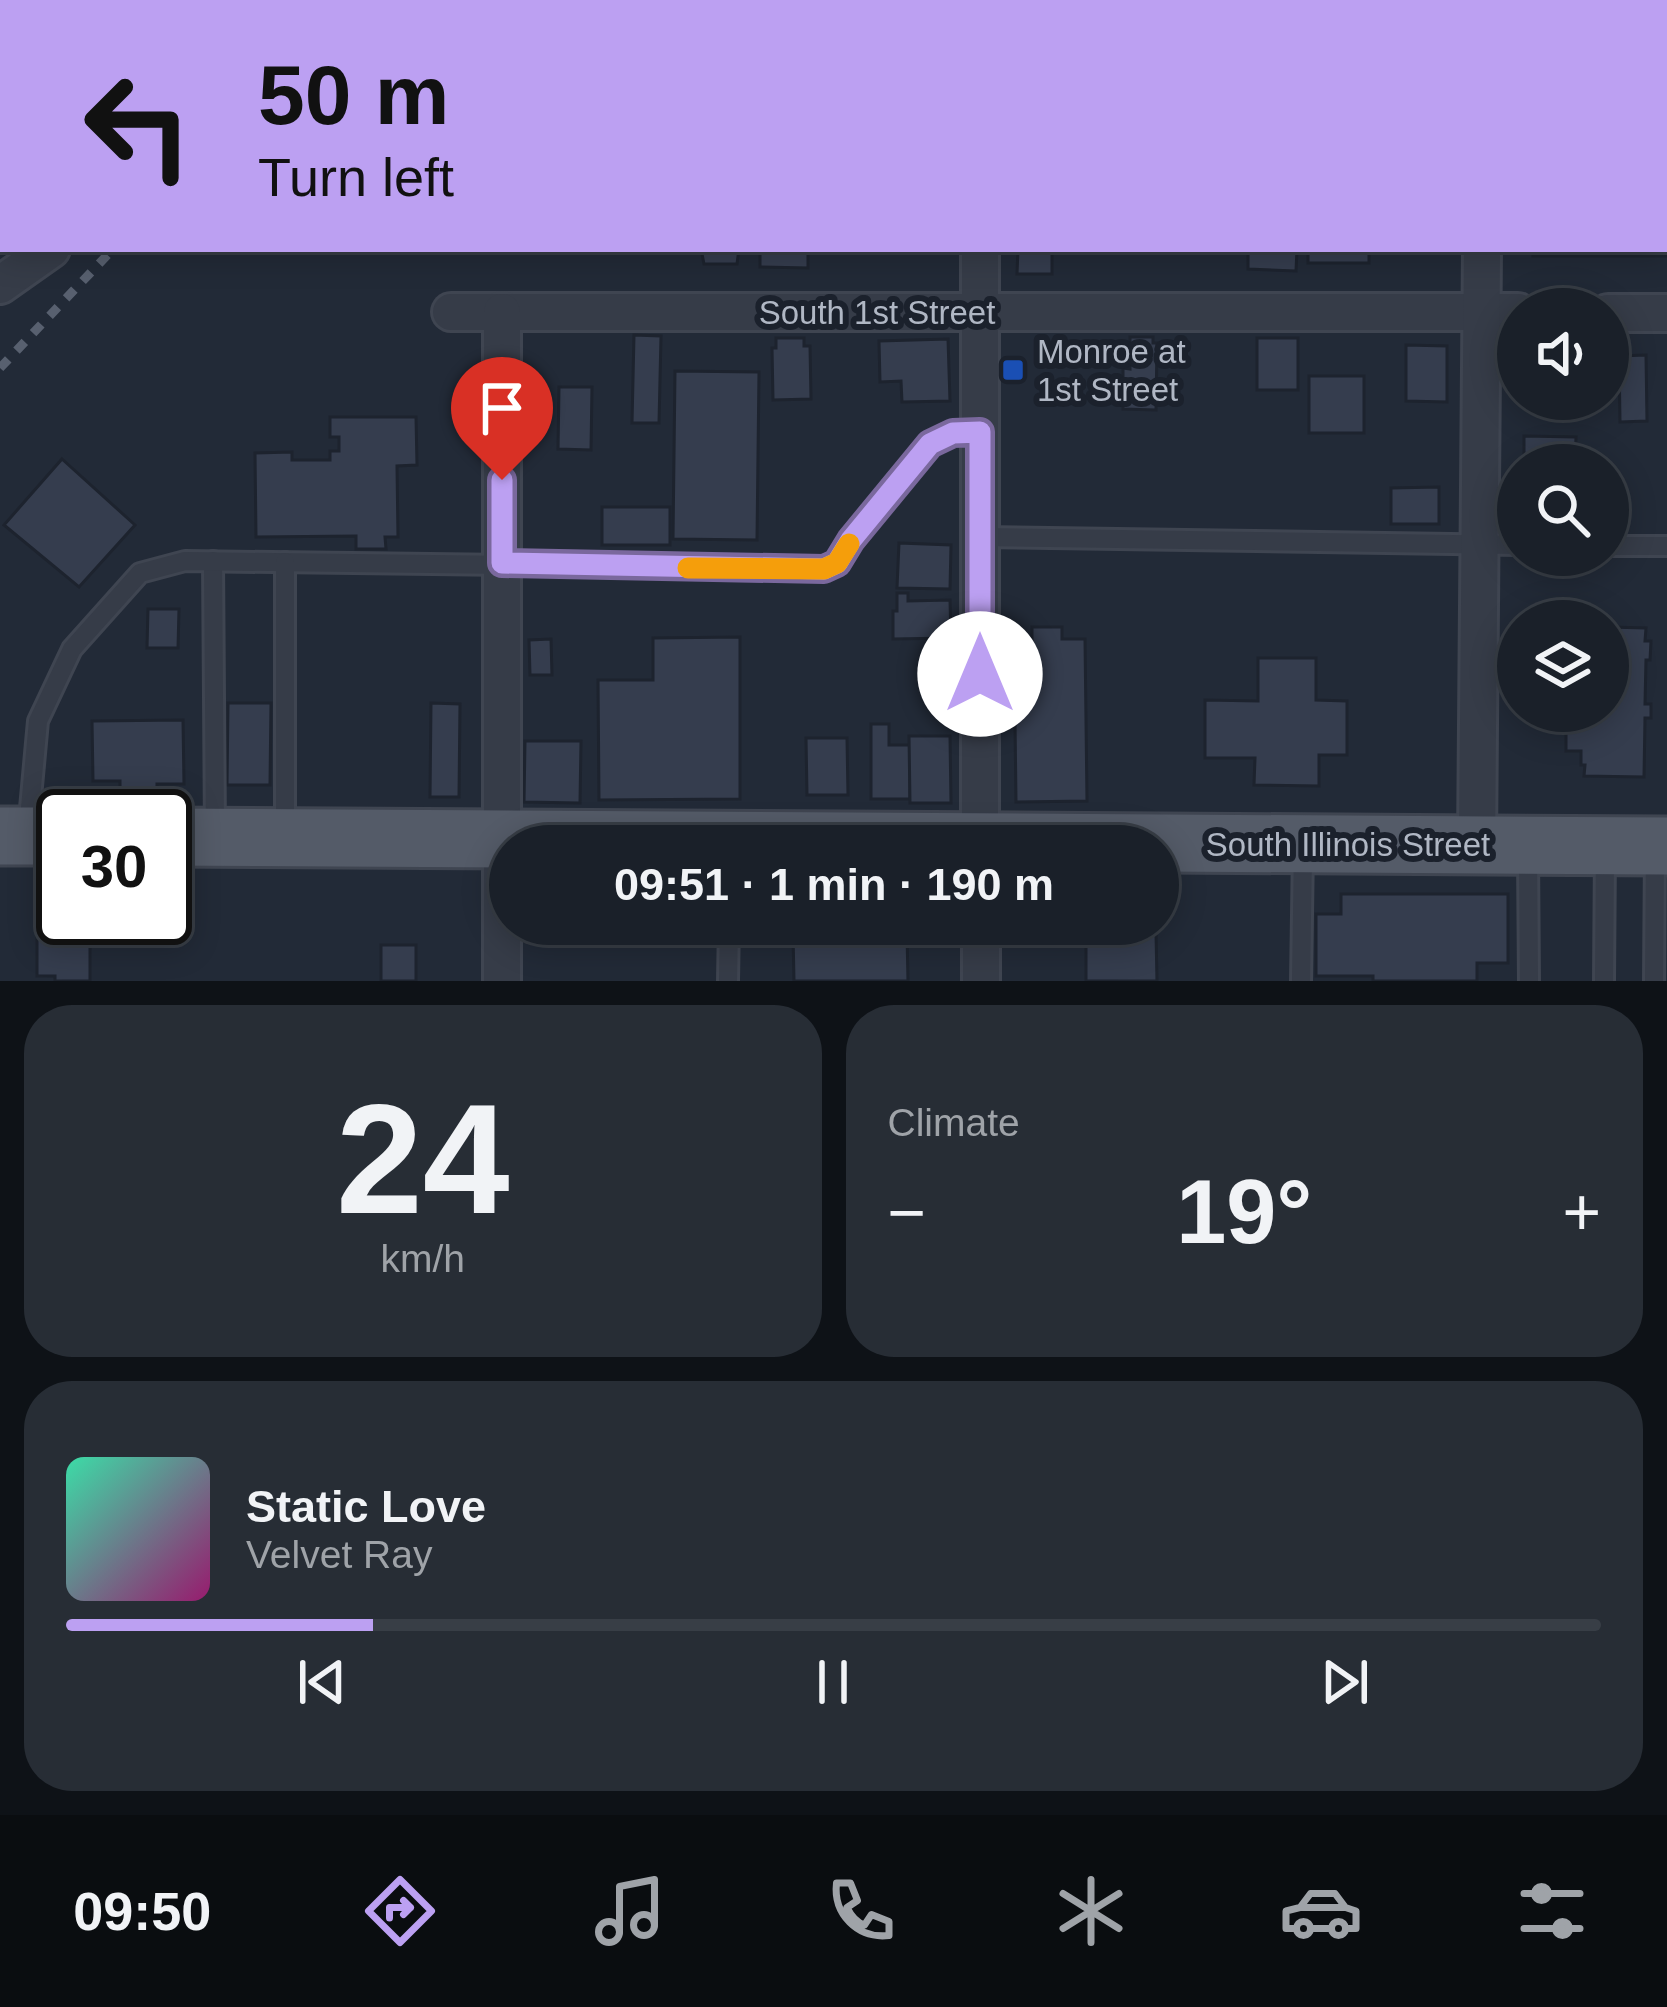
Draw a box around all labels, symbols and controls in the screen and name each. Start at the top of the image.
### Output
icon: left [60,48,216,204]
text: 50 m [258,48,449,142]
text: Turn left [258,147,454,207]
map controls [1497,288,1629,732]
button: sound [1497,288,1629,420]
street label: South 1st Street [759,294,995,331]
place label: Monroe at 1st Street [1037,333,1186,408]
pin [451,357,553,480]
marker: Monroe at 1st Street [1000,357,1026,383]
icon: arrive [469,375,535,441]
button: search [1497,444,1629,576]
button: layers [1497,600,1629,732]
position arrow [917,611,1043,737]
speed limit sign: 30 [36,789,192,945]
street label: South Illinois Street [1206,826,1490,863]
text: 09:51 · 1 min · 190 m [614,859,1054,910]
text: 24 [336,1072,510,1246]
text: Climate [888,1101,1020,1144]
text: 19° [1176,1162,1312,1262]
text: − [888,1175,926,1249]
text: + [1562,1175,1601,1249]
text: km/h [380,1237,465,1280]
text: Static Love [246,1481,486,1532]
text: Velvet Ray [246,1533,432,1576]
icon: previous [289,1649,355,1715]
icon: pause [800,1649,866,1715]
icon: next [1312,1649,1378,1715]
icon: directions [358,1869,442,1953]
icon: music [588,1869,672,1953]
icon: phone [819,1869,903,1953]
icon: climate [1049,1869,1133,1953]
icon: car [1279,1869,1363,1953]
icon: filters [1510,1869,1594,1953]
text: 09:50 [73,1881,211,1941]

